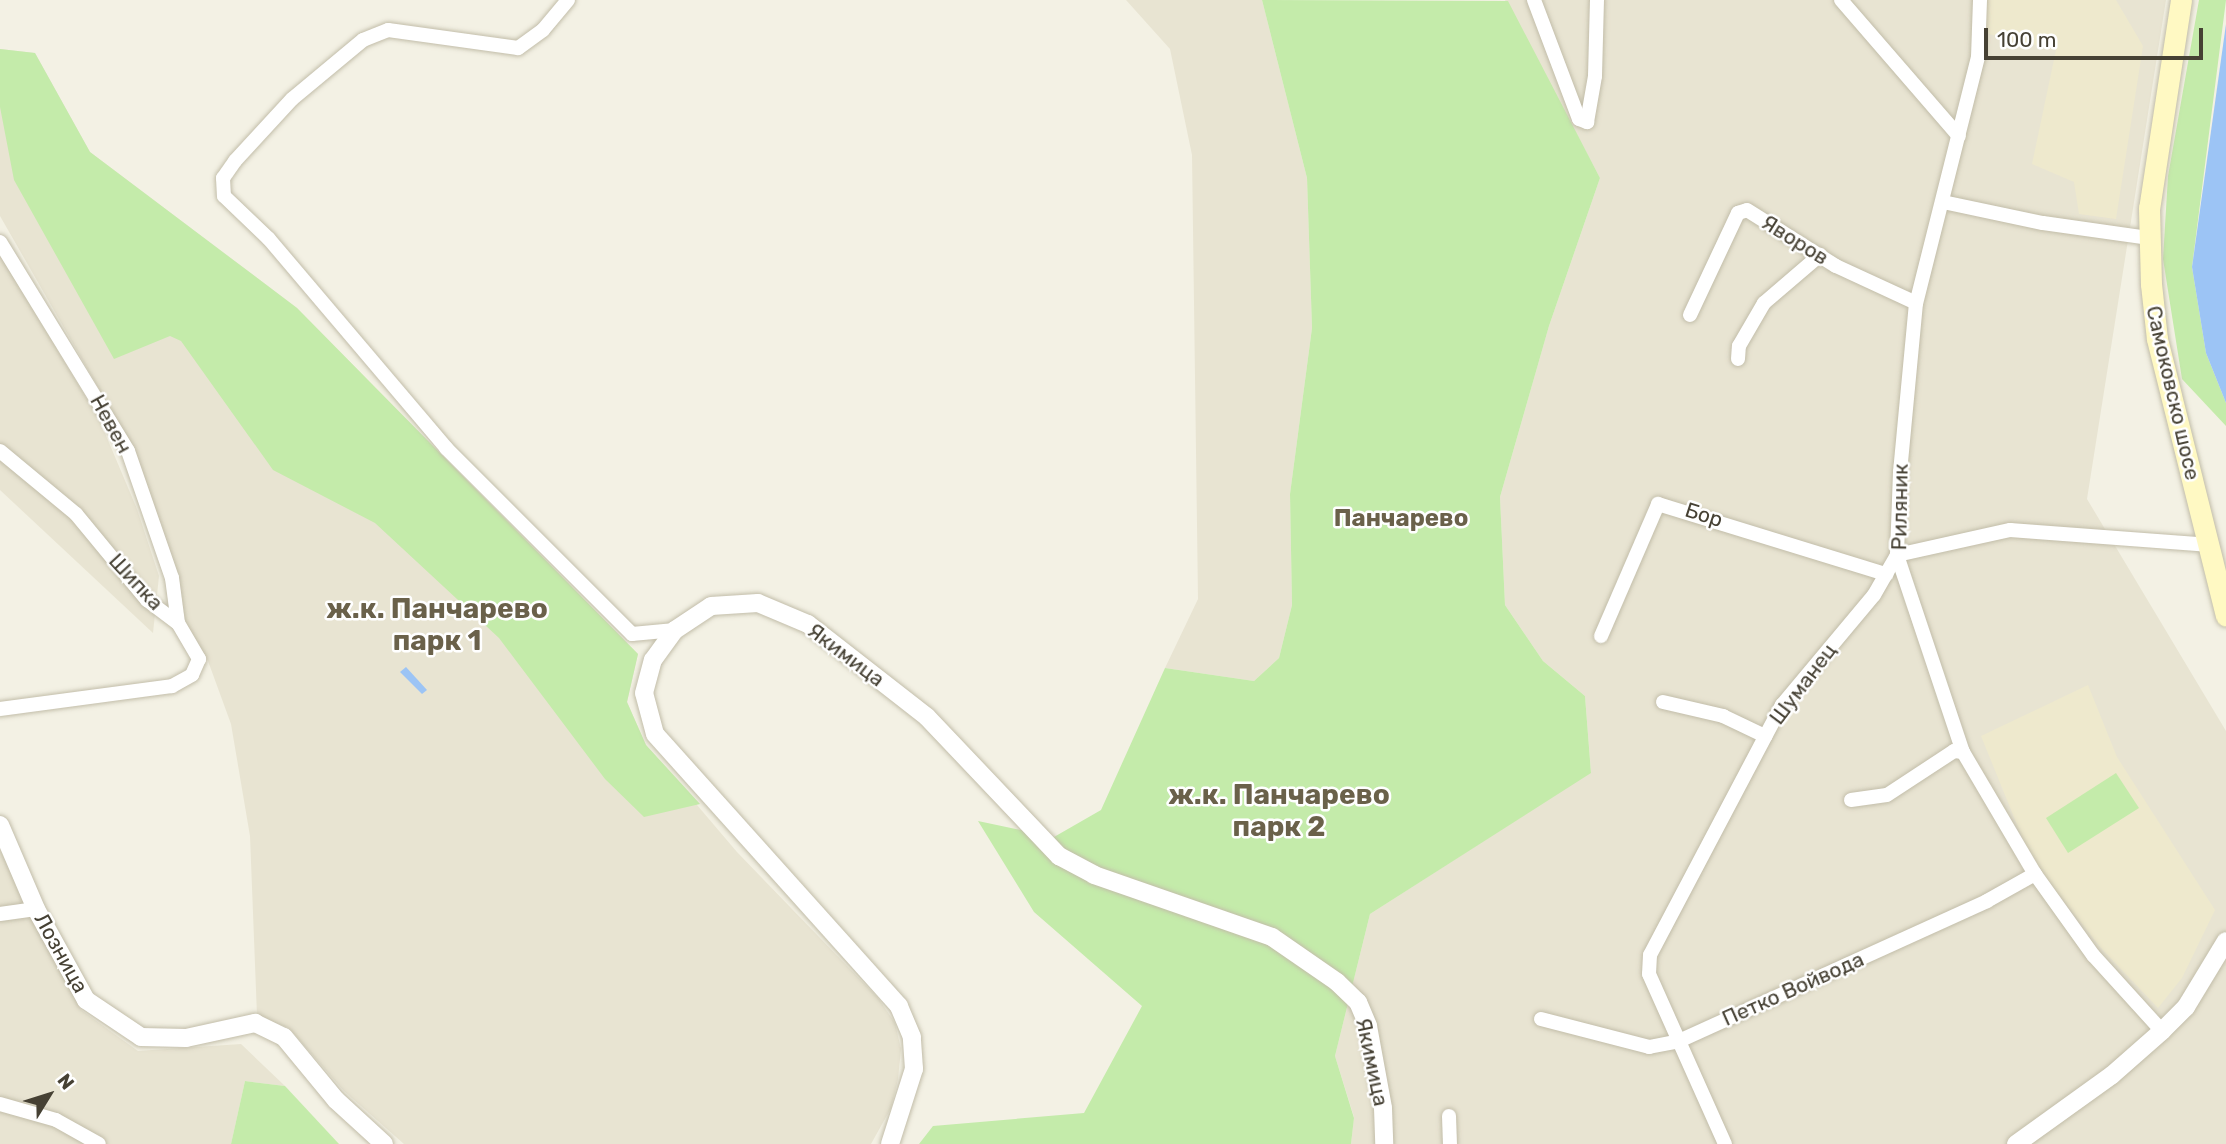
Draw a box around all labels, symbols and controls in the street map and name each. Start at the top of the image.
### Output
scale bar [1988,14,2207,58]
text: 100 m [1997,27,2056,52]
street label: Яворов [1757,210,1833,270]
street label: Самоковско шосе [2141,303,2205,483]
street label: Невен [85,390,137,458]
street label: Риляник [1887,463,1913,551]
street label: Бор [1682,497,1726,533]
district label: Панчарево [1334,505,1468,533]
street label: Шипка [104,548,168,616]
district label: ж.к. Панчарево парк 1 [326,592,548,658]
street label: Якимица [803,618,889,692]
street label: Шуманец [1764,638,1842,730]
district label: ж.к. Панчарево парк 2 [1168,778,1390,844]
street label: Лозница [29,909,93,997]
street label: Петко Войвода [1718,947,1868,1031]
street label: Якимица [1350,1016,1394,1108]
north arrow [14,1060,84,1130]
text: N [53,1069,79,1094]

